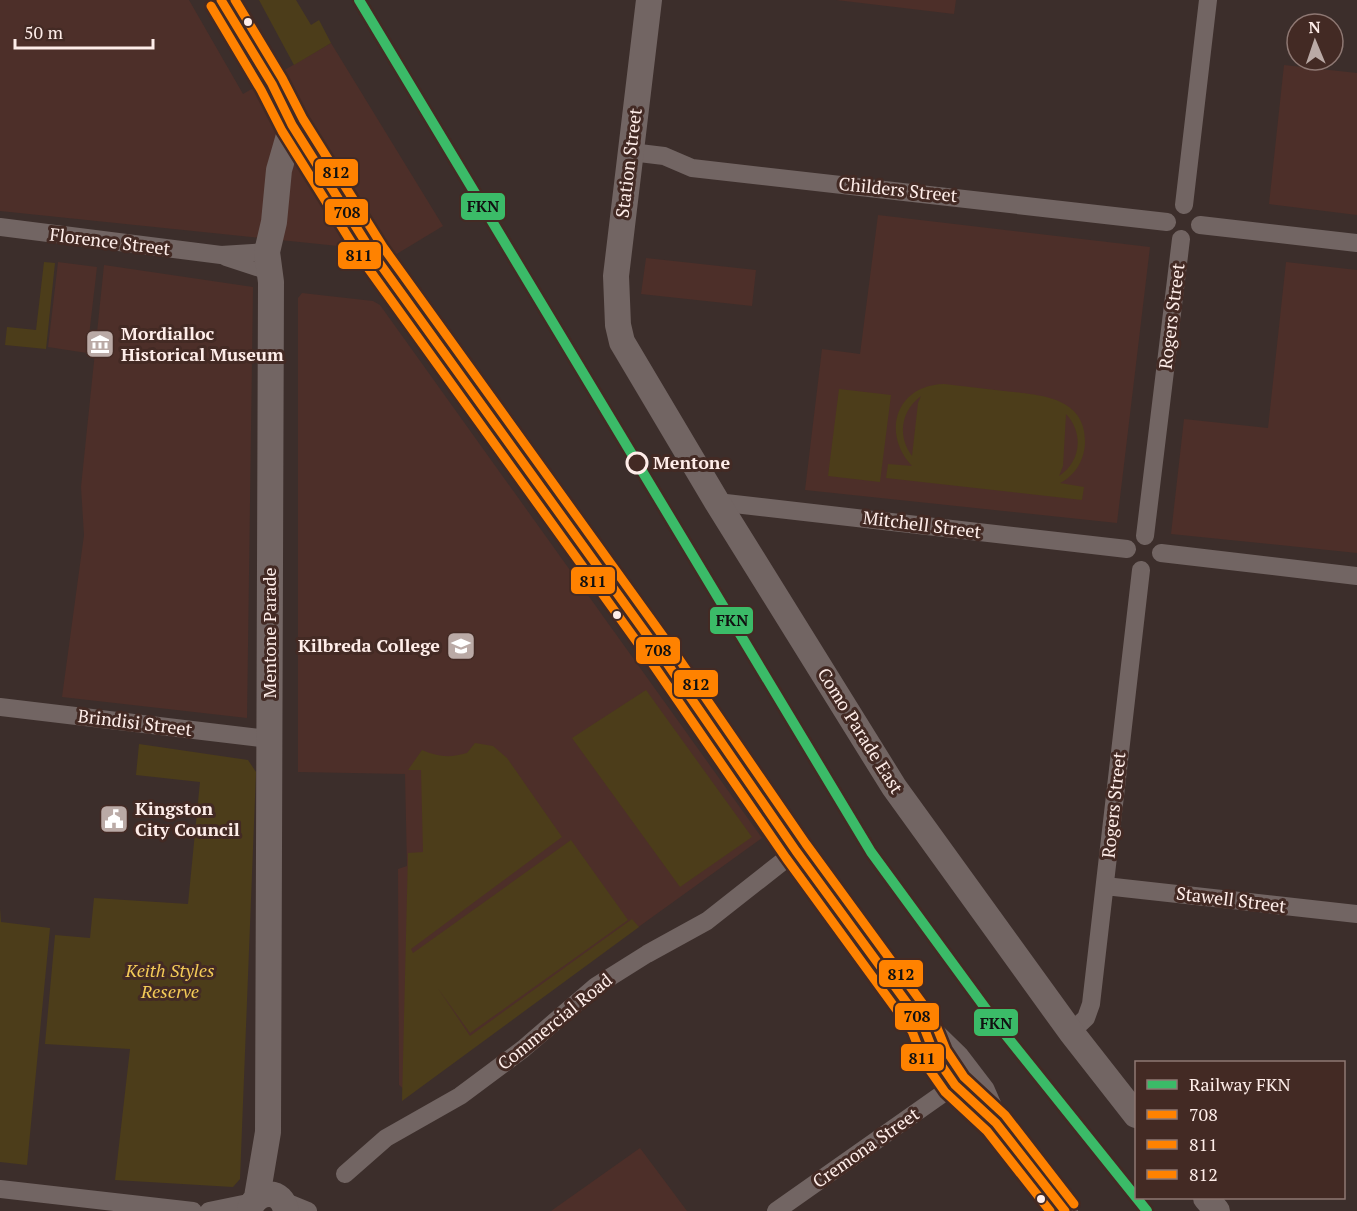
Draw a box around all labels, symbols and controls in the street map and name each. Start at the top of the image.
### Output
scale bar [15,12,153,50]
north arrow [1285,12,1345,72]
unlabelled marker [242,16,254,28]
text: N [1308,16,1321,38]
text: 50 m [24,20,64,44]
street label: Station Street [609,106,647,219]
line badge: 812 [314,158,359,187]
text: 812 [322,161,350,183]
street label: Childers Street [838,171,959,207]
line badge: FKN [460,192,506,221]
text: FKN [467,195,499,217]
line badge: 708 [324,198,369,226]
text: 708 [333,201,361,223]
street label: Florence Street [48,222,172,260]
line badge: 811 [337,241,382,270]
text: 811 [345,244,373,266]
street label: Rogers Street [1153,261,1189,370]
place label: Mordialloc Historical Museum [121,321,284,366]
museum icon: Mordialloc Historical Museum [84,328,116,360]
place label: Mentone [653,450,730,474]
marker: Mentone [626,452,648,474]
street label: Mitchell Street [862,505,983,543]
line badge: 811 [570,566,616,595]
street label: Mentone Parade [257,568,281,698]
text: 811 [579,570,607,592]
line badge: FKN [709,606,754,635]
unlabelled marker [611,609,623,621]
text: FKN [716,609,748,631]
school or university icon: Kilbreda College [445,630,477,662]
place label: Kilbreda College [298,633,440,657]
line badge: 708 [635,636,681,665]
text: 708 [644,639,672,661]
street label: Como Parade East [812,663,909,798]
line badge: 812 [673,669,719,698]
text: 812 [682,673,710,695]
street label: Brindisi Street [77,703,194,741]
street label: Rogers Street [1095,750,1131,859]
place label: Kingston City Council [135,796,240,841]
public building icon: Kingston City Council [98,803,130,835]
street label: Stawell Street [1175,880,1288,918]
park label: Keith Styles Reserve [125,958,214,1003]
line badge: 812 [878,959,924,988]
text: 812 [887,963,915,985]
street label: Commercial Road [492,968,617,1075]
line badge: 708 [894,1002,940,1031]
text: 708 [903,1005,931,1027]
line badge: FKN [973,1008,1019,1037]
text: FKN [980,1012,1012,1034]
line badge: 811 [900,1043,945,1072]
text: 811 [908,1047,936,1069]
legend [1135,1061,1345,1199]
text: Railway FKN [1189,1072,1291,1096]
street label: Cremona Street [807,1101,924,1193]
text: 708 [1189,1102,1218,1126]
text: 811 [1189,1132,1218,1156]
text: 812 [1189,1162,1218,1186]
unlabelled marker [1035,1193,1047,1205]

